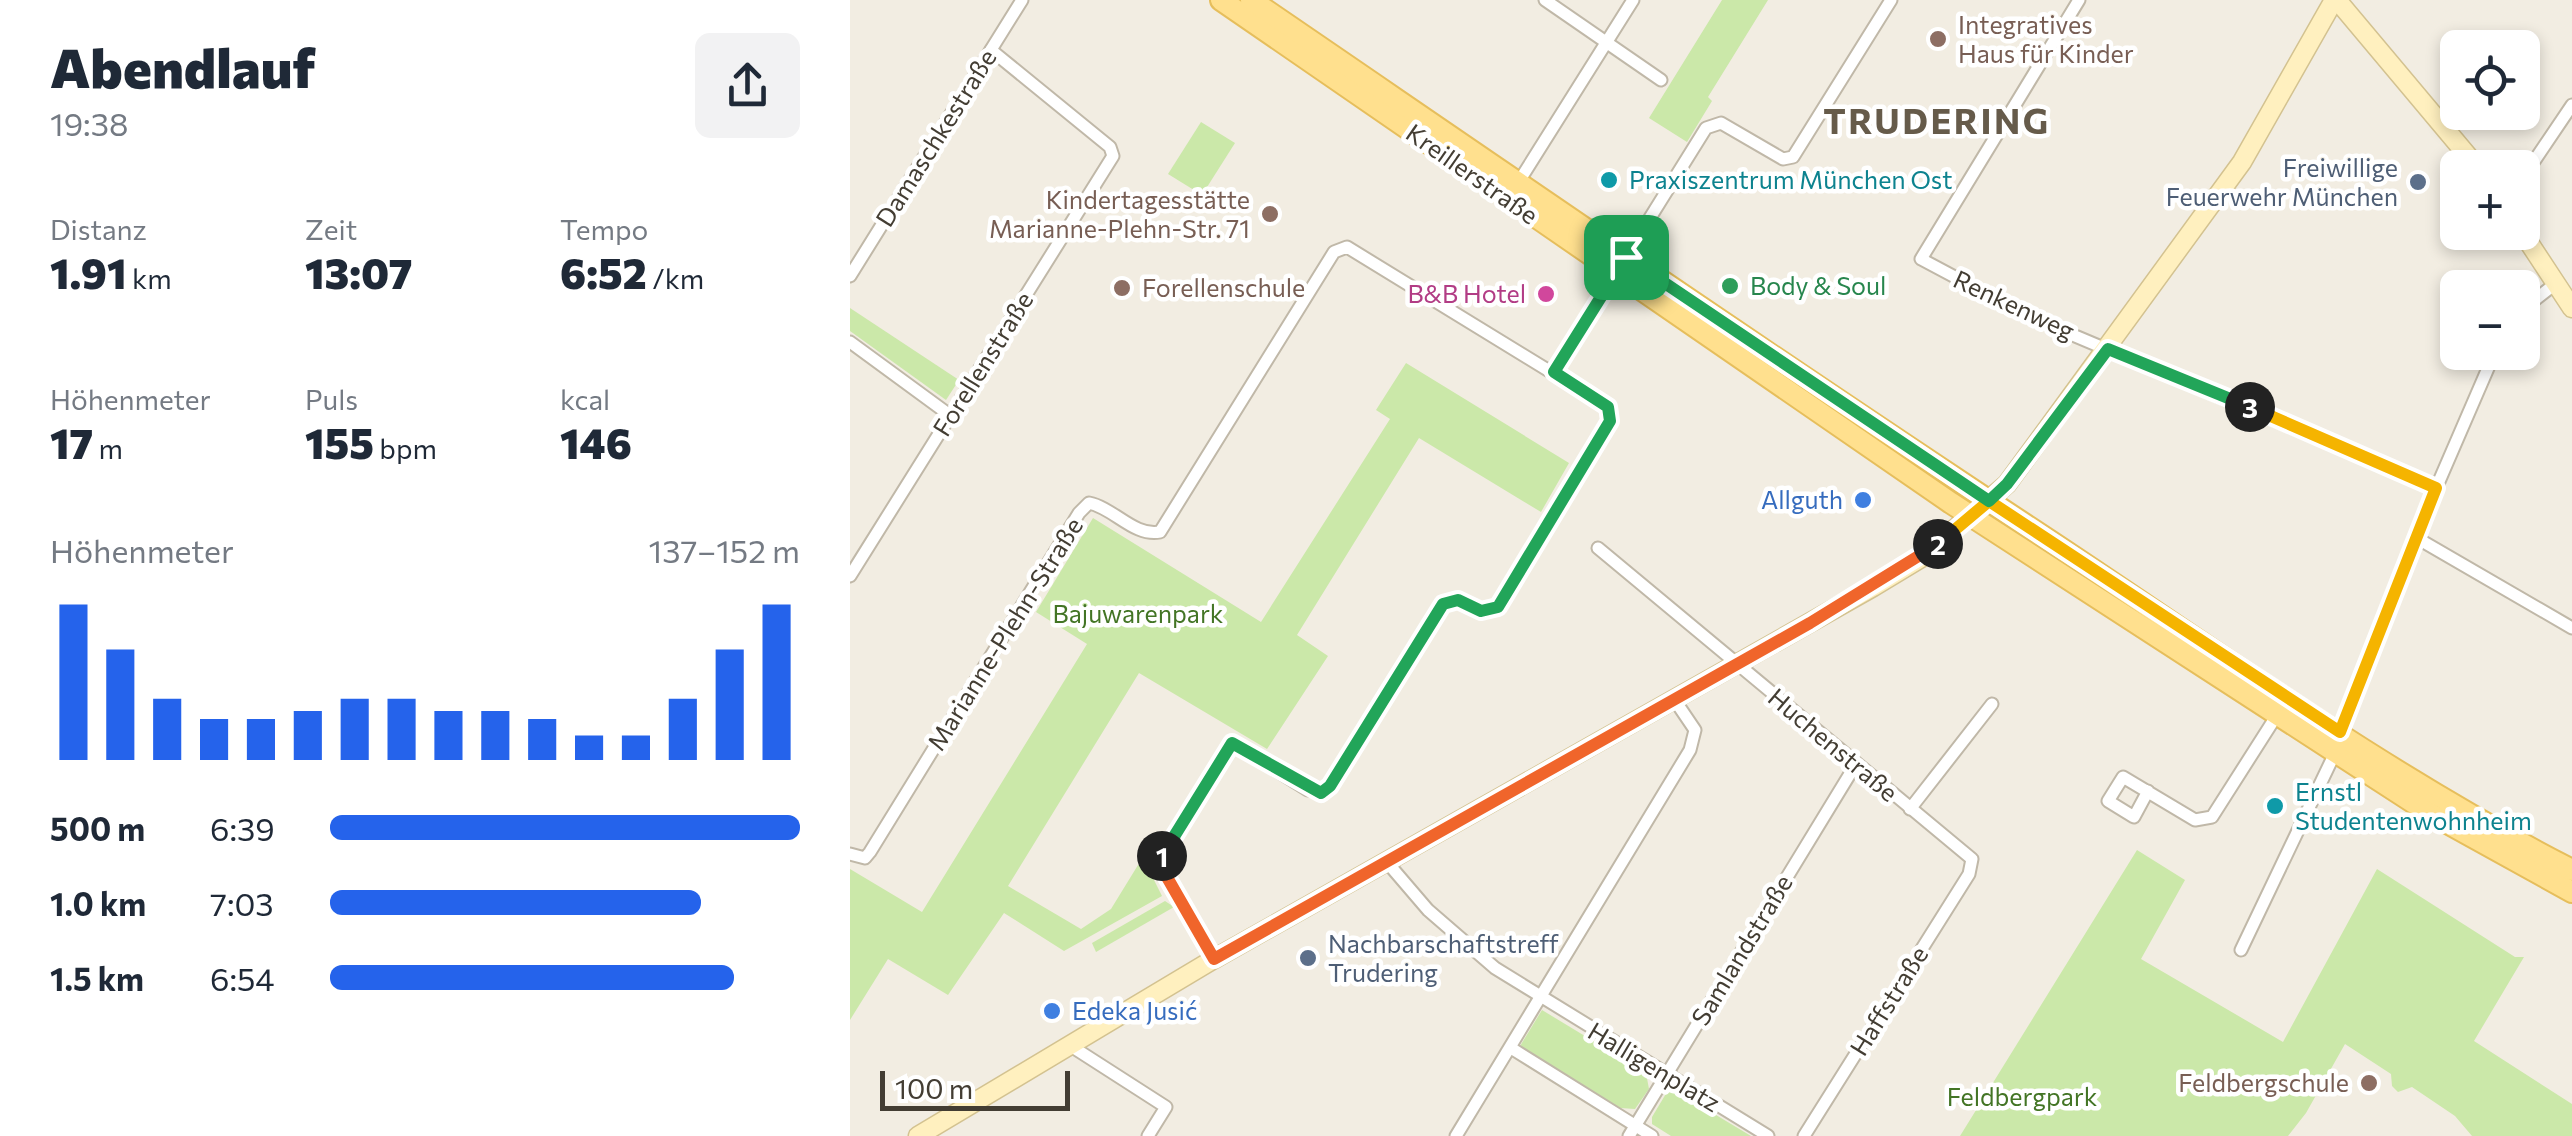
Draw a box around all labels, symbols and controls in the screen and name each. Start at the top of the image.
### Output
place label: Integratives Haus für Kinder [1958,9,2134,68]
marker: Integratives Haus für Kinder [1927,28,1949,50]
map controls [2440,30,2540,370]
button: locate [2440,30,2540,130]
text: Abendlauf [50,32,315,99]
button: share [695,33,800,138]
street label: Damaschkestraße [869,43,1002,232]
district label: TRUDERING [1823,98,2051,141]
text: 19:38 [50,103,128,143]
street label: Kreillerstraße [1401,117,1544,230]
button: + [2440,150,2540,250]
place label: Freiwillige Feuerwehr München [2166,152,2398,211]
place label: Praxiszentrum München Ost [1629,164,1952,194]
marker: Praxiszentrum München Ost [1598,169,1620,191]
marker: Freiwillige Feuerwehr München [2407,171,2429,193]
place label: Kindertagesstätte Marianne-Plehn-Str. 71 [989,184,1250,243]
marker: Kindertagesstätte Marianne-Plehn-Str. 71 [1259,203,1281,225]
text: Distanz [50,212,147,246]
text: Zeit [305,212,357,246]
text: Tempo [560,212,648,246]
pin [1584,215,1669,300]
icon: arrive [1599,230,1654,285]
text: 1.91 [50,246,127,298]
text: 13:07 [305,246,412,298]
text: 6:52 [560,246,647,298]
text: km [127,261,172,295]
text: /km [647,261,704,295]
street label: Renkenweg [1949,263,2080,345]
place label: Body & Soul [1750,270,1886,300]
button: − [2440,270,2540,370]
place label: Forellenschule [1142,272,1305,302]
marker: Body & Soul [1719,275,1741,297]
marker: Forellenschule [1111,277,1133,299]
place label: B&B Hotel [1407,278,1526,308]
marker: B&B Hotel [1535,283,1557,305]
street label: Forellenstraße [926,286,1038,441]
text: Höhenmeter [50,382,211,416]
text: Puls [305,382,358,416]
text: kcal [560,382,610,416]
pin: 3 [2225,382,2275,432]
text: 3 [2242,390,2258,424]
text: 17 [50,416,93,468]
text: 155 [305,416,374,468]
text: 146 [560,416,632,468]
text: m [93,431,123,465]
text: bpm [374,431,437,465]
place label: Allguth [1761,484,1843,514]
marker: Allguth [1852,489,1874,511]
street label: Marianne-Plehn-Straße [920,511,1088,755]
pin: 2 [1913,519,1963,569]
text: 2 [1930,527,1946,561]
text: Höhenmeter [50,530,234,570]
text: 137–152 m [649,530,800,570]
park label: Bajuwarenpark [1053,598,1224,628]
street label: Huchenstraße [1763,681,1904,807]
place label: Ernstl Studentenwohnheim [2295,776,2532,835]
marker: Ernstl Studentenwohnheim [2264,795,2286,817]
text: 500 m [50,808,145,848]
text: 6:39 [210,808,275,848]
pin: 1 [1137,831,1187,881]
text: 1 [1156,839,1168,873]
street label: Samlandstraße [1684,869,1798,1030]
text: 1.0 km [50,883,146,923]
text: 7:03 [210,883,274,923]
place label: Nachbarschaftstreff Trudering [1328,928,1559,987]
street label: Haffstraße [1843,940,1934,1061]
marker: Nachbarschaftstreff Trudering [1297,947,1319,969]
text: 1.5 km [50,958,144,998]
text: 6:54 [210,958,275,998]
place label: Edeka Jusić [1072,995,1197,1025]
marker: Edeka Jusić [1041,1000,1063,1022]
street label: Halligenplatz [1583,1015,1726,1117]
scale bar [880,1066,1070,1110]
place label: Feldbergschule [2178,1067,2349,1097]
text: 100 m [895,1071,973,1105]
marker: Feldbergschule [2358,1072,2380,1094]
park label: Feldbergpark [1947,1081,2098,1111]

